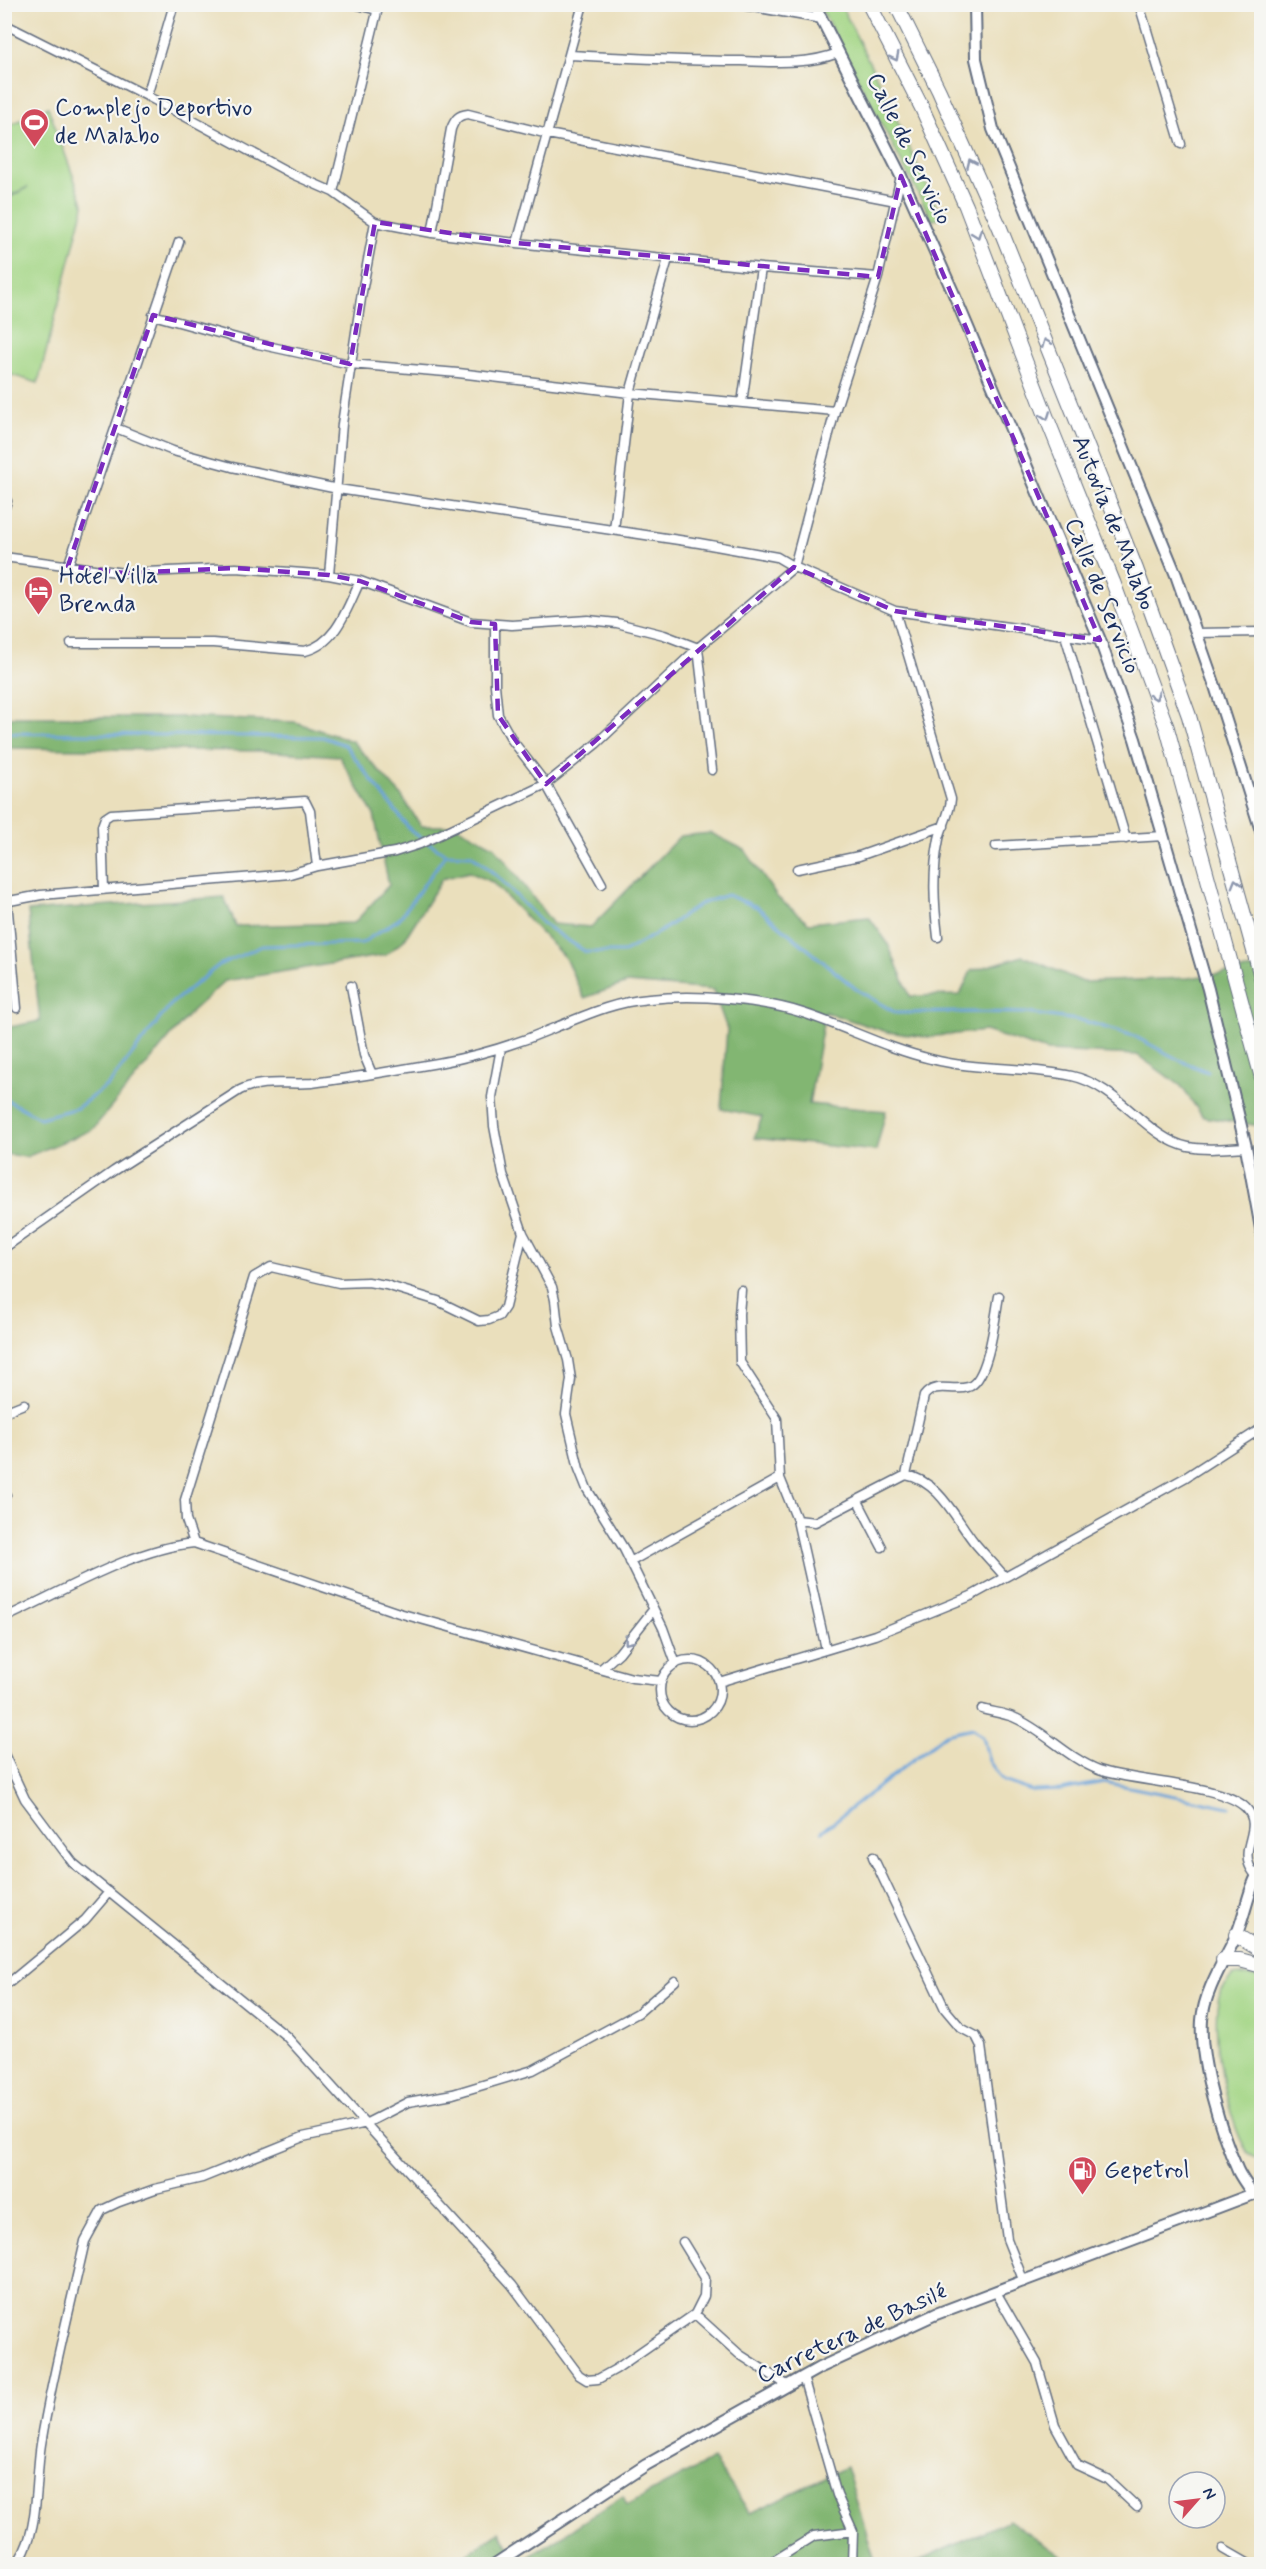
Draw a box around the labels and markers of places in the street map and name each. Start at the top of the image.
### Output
place label: Complejo Deportivo de Malabo [55,93,252,152]
sports icon: Complejo Deportivo de Malabo [18,106,50,148]
place label: Hotel Villa Brenda [59,561,158,620]
hotel icon: Hotel Villa Brenda [22,574,54,616]
fuel station icon: Gepetrol [1067,2154,1099,2196]
place label: Gepetrol [1104,2155,1189,2186]

